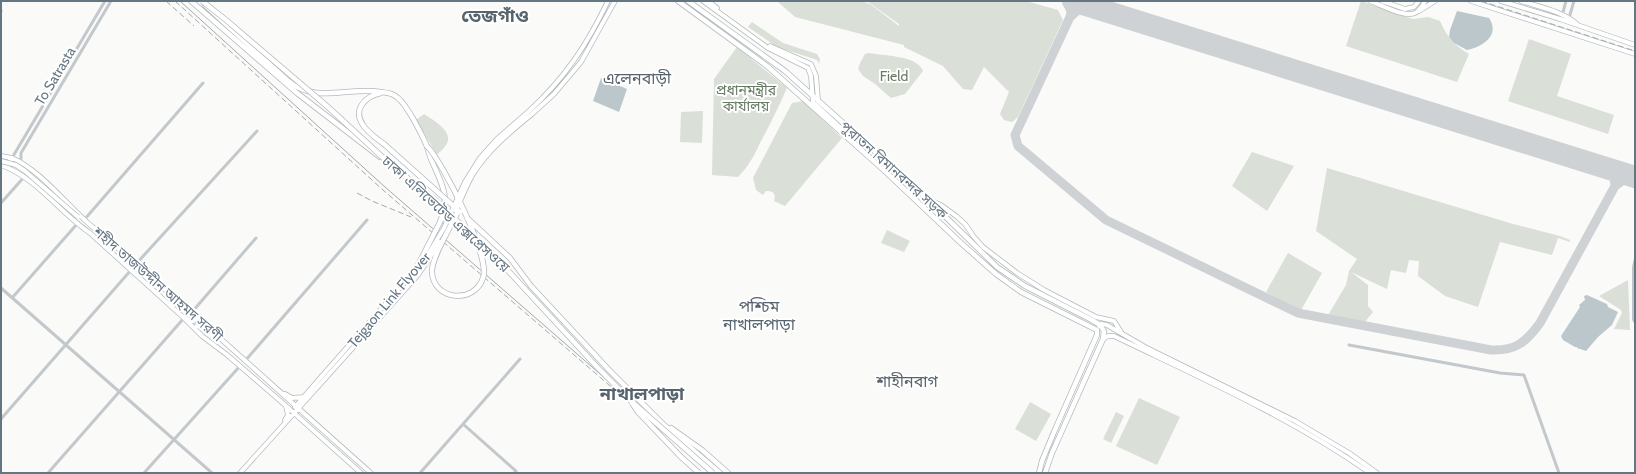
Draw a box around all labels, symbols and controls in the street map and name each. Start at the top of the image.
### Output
district label: তেজগাঁও [461,5,529,27]
street label: To Satrasta [31,43,80,108]
park label: Field [880,67,908,85]
district label: এলেনবাড়ী [603,69,672,88]
park label: প্রধানমন্ত্রীর কার্যালয় [716,81,777,115]
street label: পুরাতন বিমানবন্দর সড়ক [837,117,952,223]
street label: ঢাকা এলিভেটেড এক্সপ্রেসওয়ে [378,151,514,276]
street label: শহীদ তাজউদ্দীন আহমদ সরণী [89,222,227,346]
street label: Tejgaon Link Flyover [344,248,435,352]
district label: পশ্চিম নাখালপাড়া [722,297,796,334]
district label: শাহীনবাগ [875,372,939,391]
district label: নাখালপাড়া [599,383,685,405]

